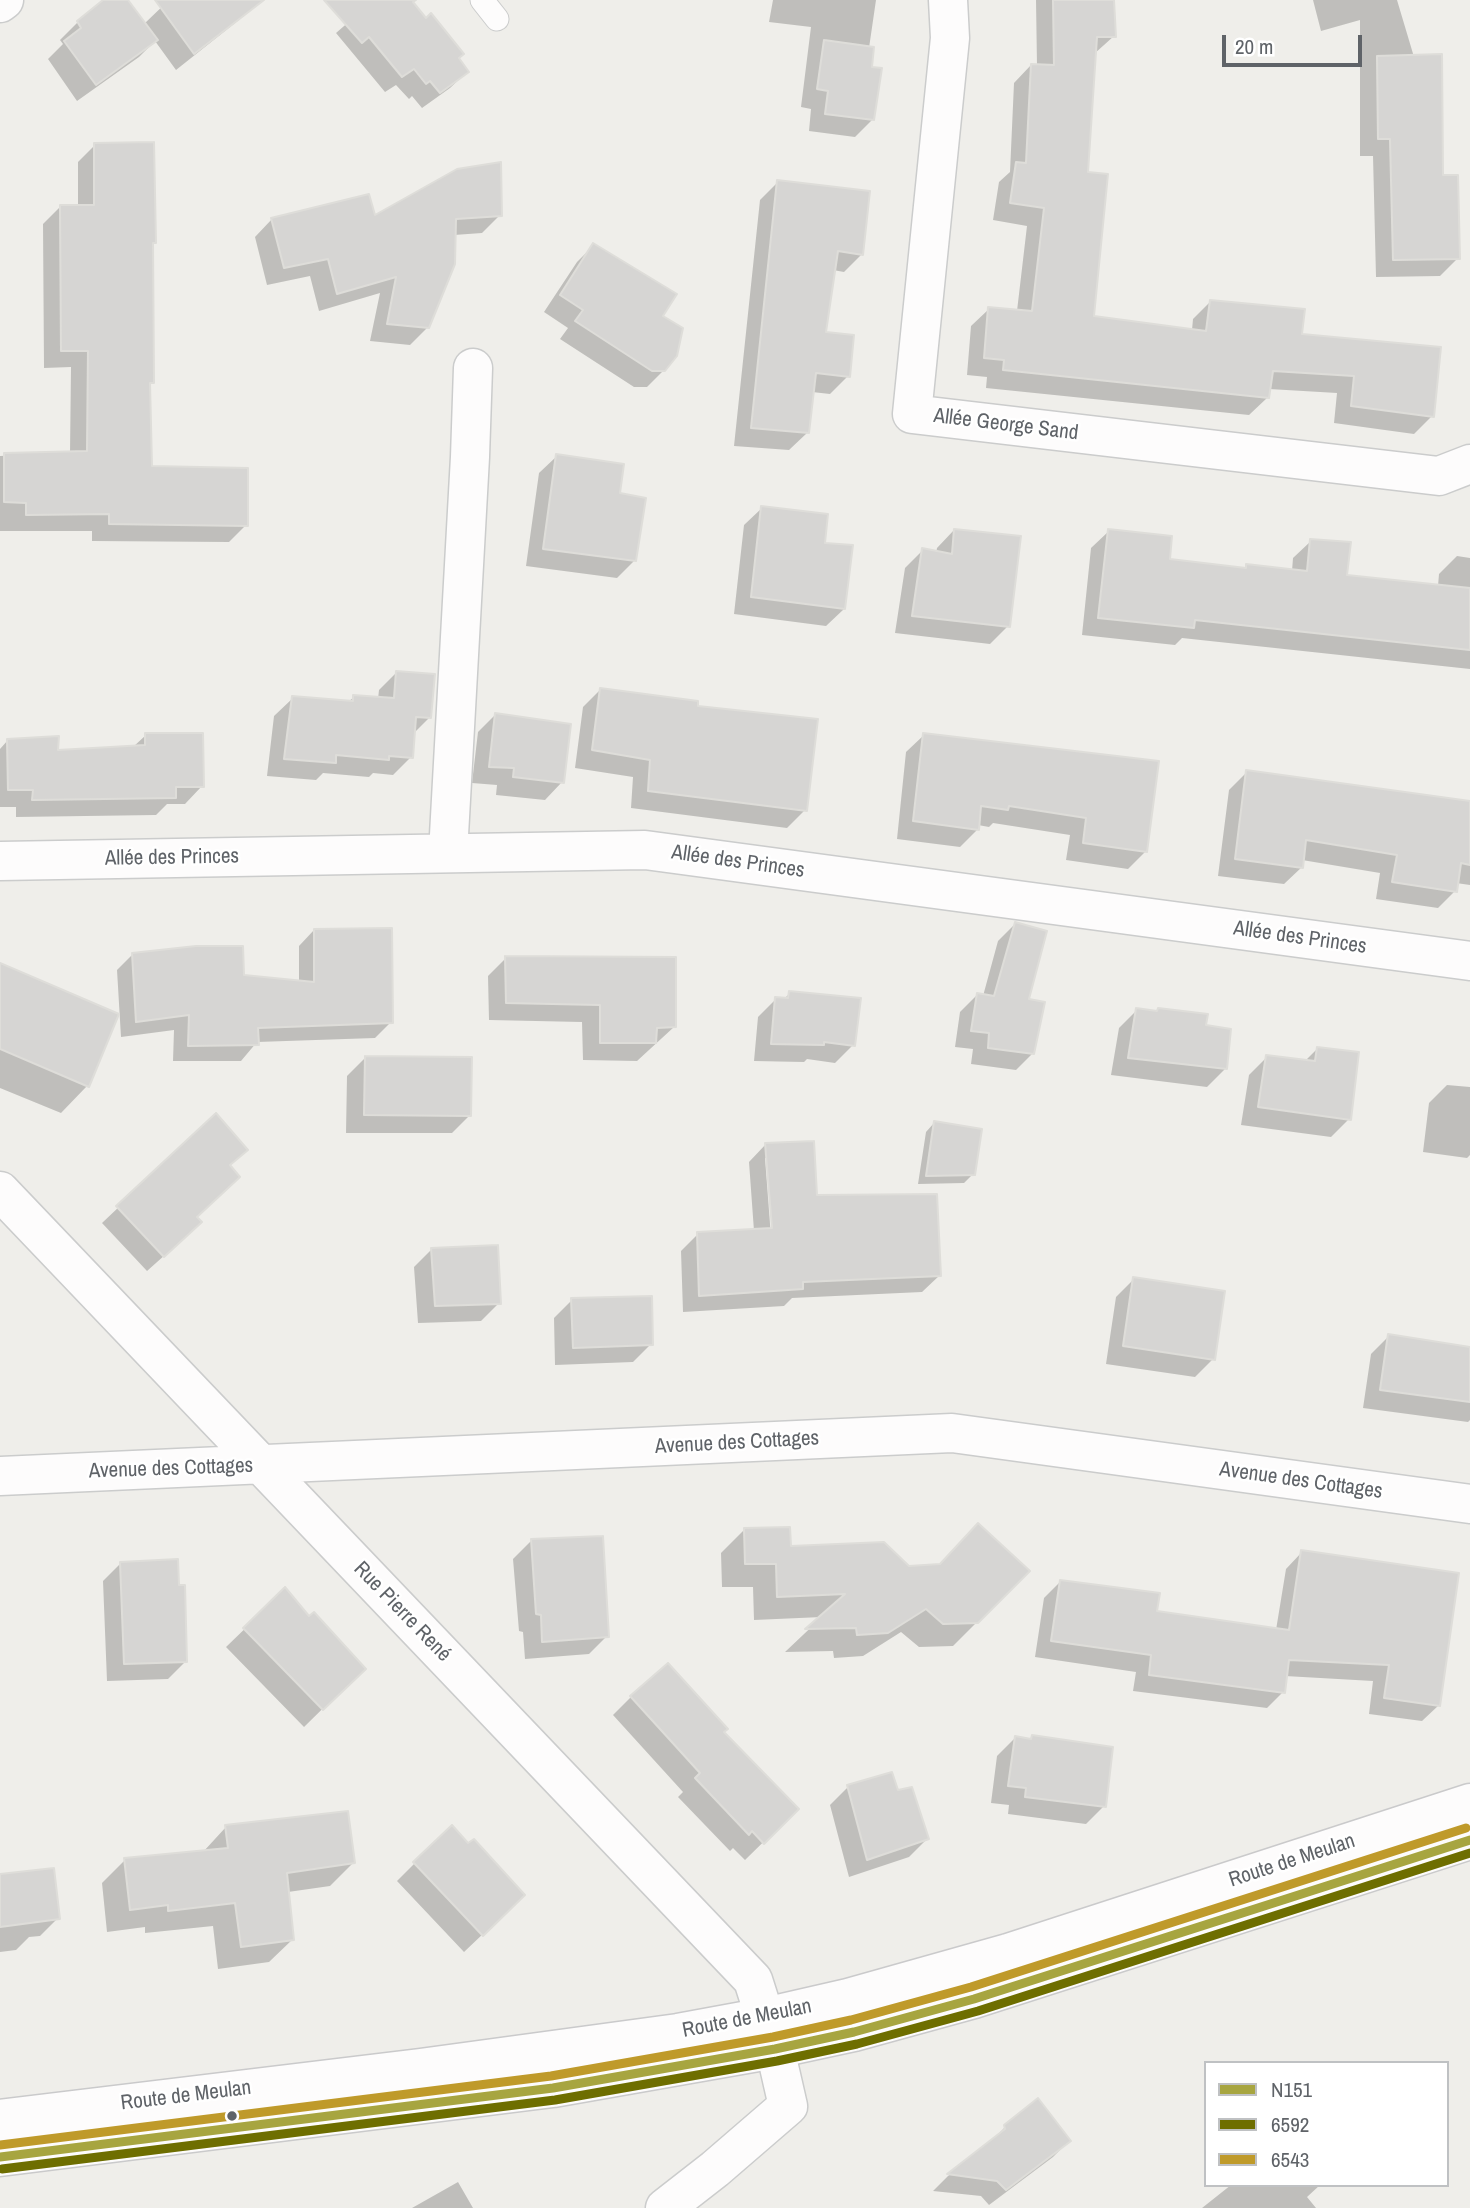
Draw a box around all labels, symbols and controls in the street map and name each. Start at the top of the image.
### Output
scale bar [1225,21,1365,65]
text: 20 m [1235,32,1273,61]
street label: Allée George Sand [932,404,1080,446]
street label: Allée des Princes [670,840,806,884]
street label: Allée des Princes [105,844,239,872]
street label: Allée des Princes [1232,916,1368,960]
street label: Avenue des Cottages [654,1426,820,1460]
street label: Avenue des Cottages [88,1454,254,1484]
street label: Avenue des Cottages [1218,1457,1384,1505]
street label: Rue Pierre René [348,1557,456,1667]
street label: Route de Meulan [1226,1829,1358,1893]
street label: Route de Meulan [680,1994,814,2044]
legend [1204,2061,1449,2187]
text: N151 [1271,2075,1312,2104]
street label: Route de Meulan [119,2076,253,2116]
unlabelled marker [225,2109,239,2123]
text: 6592 [1271,2110,1309,2139]
text: 6543 [1271,2145,1309,2174]

